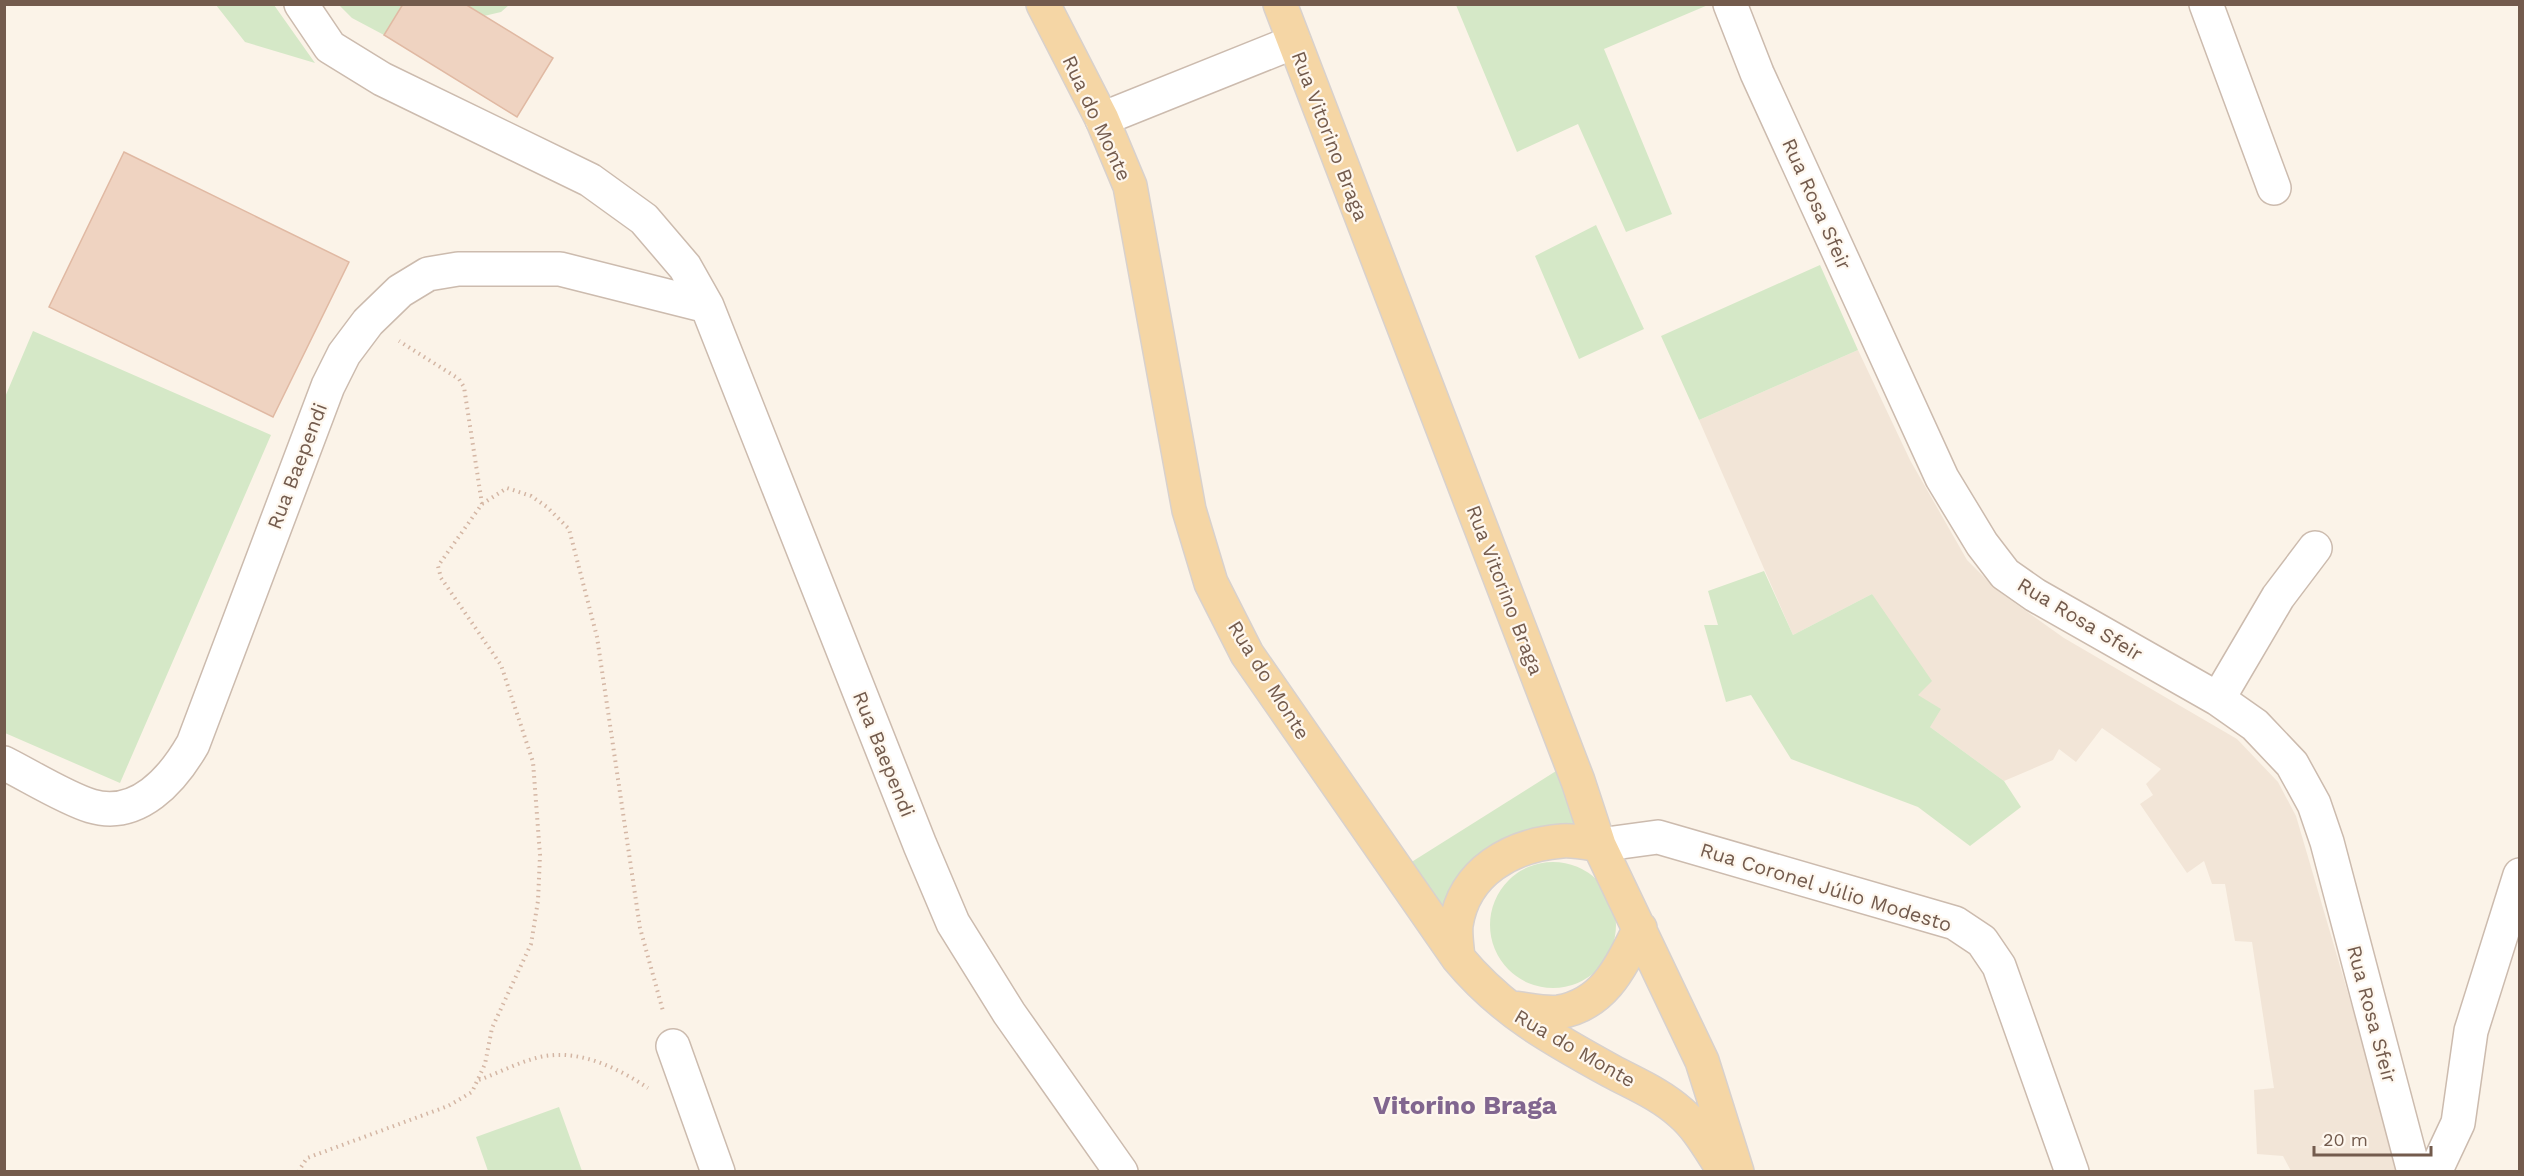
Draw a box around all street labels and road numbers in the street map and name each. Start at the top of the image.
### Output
street label: Rua Vitorino Braga [1287,48,1373,224]
street label: Rua do Monte [1057,52,1137,184]
street label: Rua Rosa Sfeir [1777,134,1857,274]
street label: Rua Baependi [262,399,332,533]
street label: Rua Vitorino Braga [1462,502,1548,678]
street label: Rua Rosa Sfeir [2013,572,2147,666]
street label: Rua do Monte [1223,616,1315,744]
street label: Rua Baependi [848,688,920,820]
street label: Rua Coronel Júlio Modesto [1697,837,1955,937]
street label: Rua Rosa Sfeir [2342,942,2402,1086]
street label: Rua do Monte [1510,1004,1640,1092]

